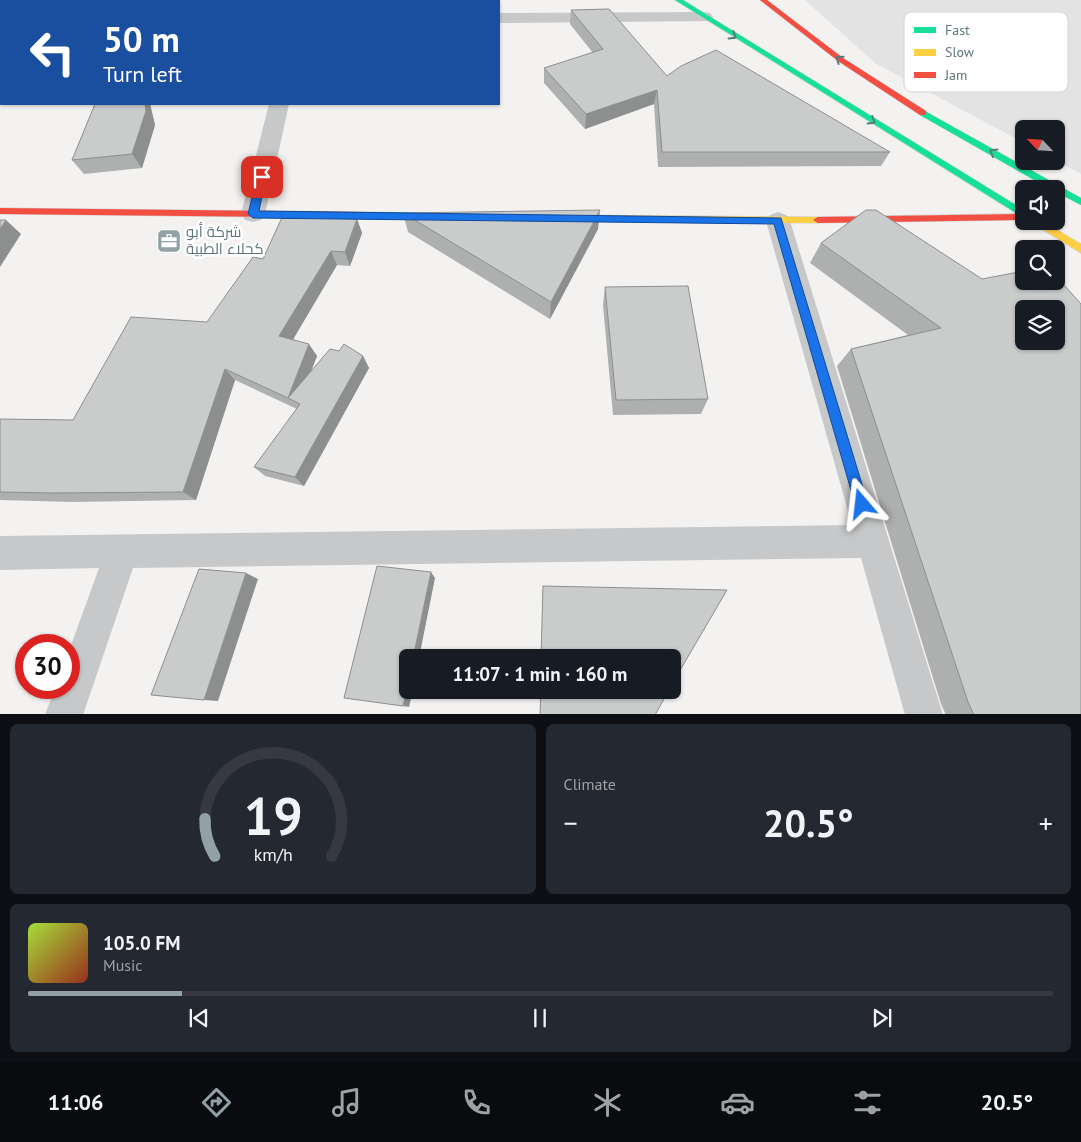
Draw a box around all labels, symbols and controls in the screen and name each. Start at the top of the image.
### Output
legend [904,12,1068,92]
text: 50 m [103,16,180,62]
icon: left [20,20,85,85]
text: Fast [945,21,970,39]
one-way arrow [728,29,737,39]
text: Slow [945,43,975,61]
one-way arrow [835,56,845,65]
text: Turn left [103,60,182,88]
text: Jam [944,66,967,84]
one-way arrow [866,115,875,125]
north arrow [1015,120,1065,170]
map controls [1015,120,1065,350]
one-way arrow [989,148,998,158]
pin [241,156,283,198]
icon: arrive [248,163,276,191]
button: sound [1015,180,1065,230]
place label: شركة أبو كحلاء الطبية [186,222,264,258]
office icon: شركة أبو كحلاء الطبية [156,228,182,254]
button: search [1015,240,1065,290]
button: layers [1015,300,1065,350]
position arrow [835,477,887,529]
speed limit sign: 30 [15,634,80,699]
text: 11:07 · 1 min · 160 m [453,662,627,686]
text: Climate [564,774,616,794]
text: 19 [243,782,302,849]
text: 20.5° [763,798,854,847]
text: − [564,804,578,841]
text: + [1039,804,1053,841]
text: km/h [253,843,292,866]
text: 105.0 FM [103,931,180,955]
text: Music [103,955,143,975]
icon: previous [185,1004,213,1032]
icon: pause [526,1004,554,1032]
icon: next [868,1004,896,1032]
icon: directions [199,1085,234,1120]
icon: music [329,1085,364,1120]
icon: phone [459,1085,494,1120]
icon: climate [590,1085,625,1120]
icon: car [720,1085,755,1120]
icon: filters [850,1085,885,1120]
text: 11:06 [48,1088,103,1116]
text: 20.5° [981,1088,1033,1116]

